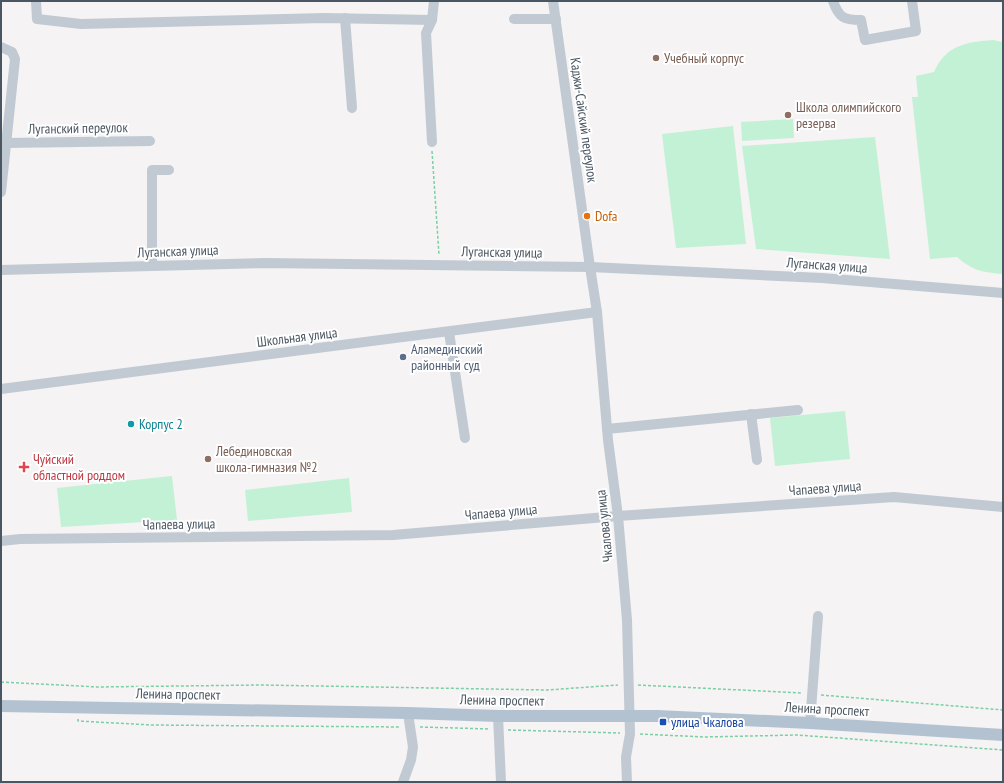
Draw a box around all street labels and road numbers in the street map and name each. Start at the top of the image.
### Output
street label: Каджи-Сайский переулок [566,56,602,184]
street label: Луганский переулок [27,118,128,138]
street label: Луганская улица [136,241,219,261]
street label: Луганская улица [460,242,543,262]
street label: Луганская улица [785,253,868,277]
street label: Школьная улица [256,323,338,351]
street label: Чапаева улица [788,476,862,500]
street label: Чкалова улица [591,489,617,563]
street label: Чапаева улица [464,500,538,524]
street label: Чапаева улица [143,514,215,534]
street label: Ленина проспект [135,684,221,704]
street label: Ленина проспект [459,690,545,710]
street label: Ленина проспект [783,698,870,720]

